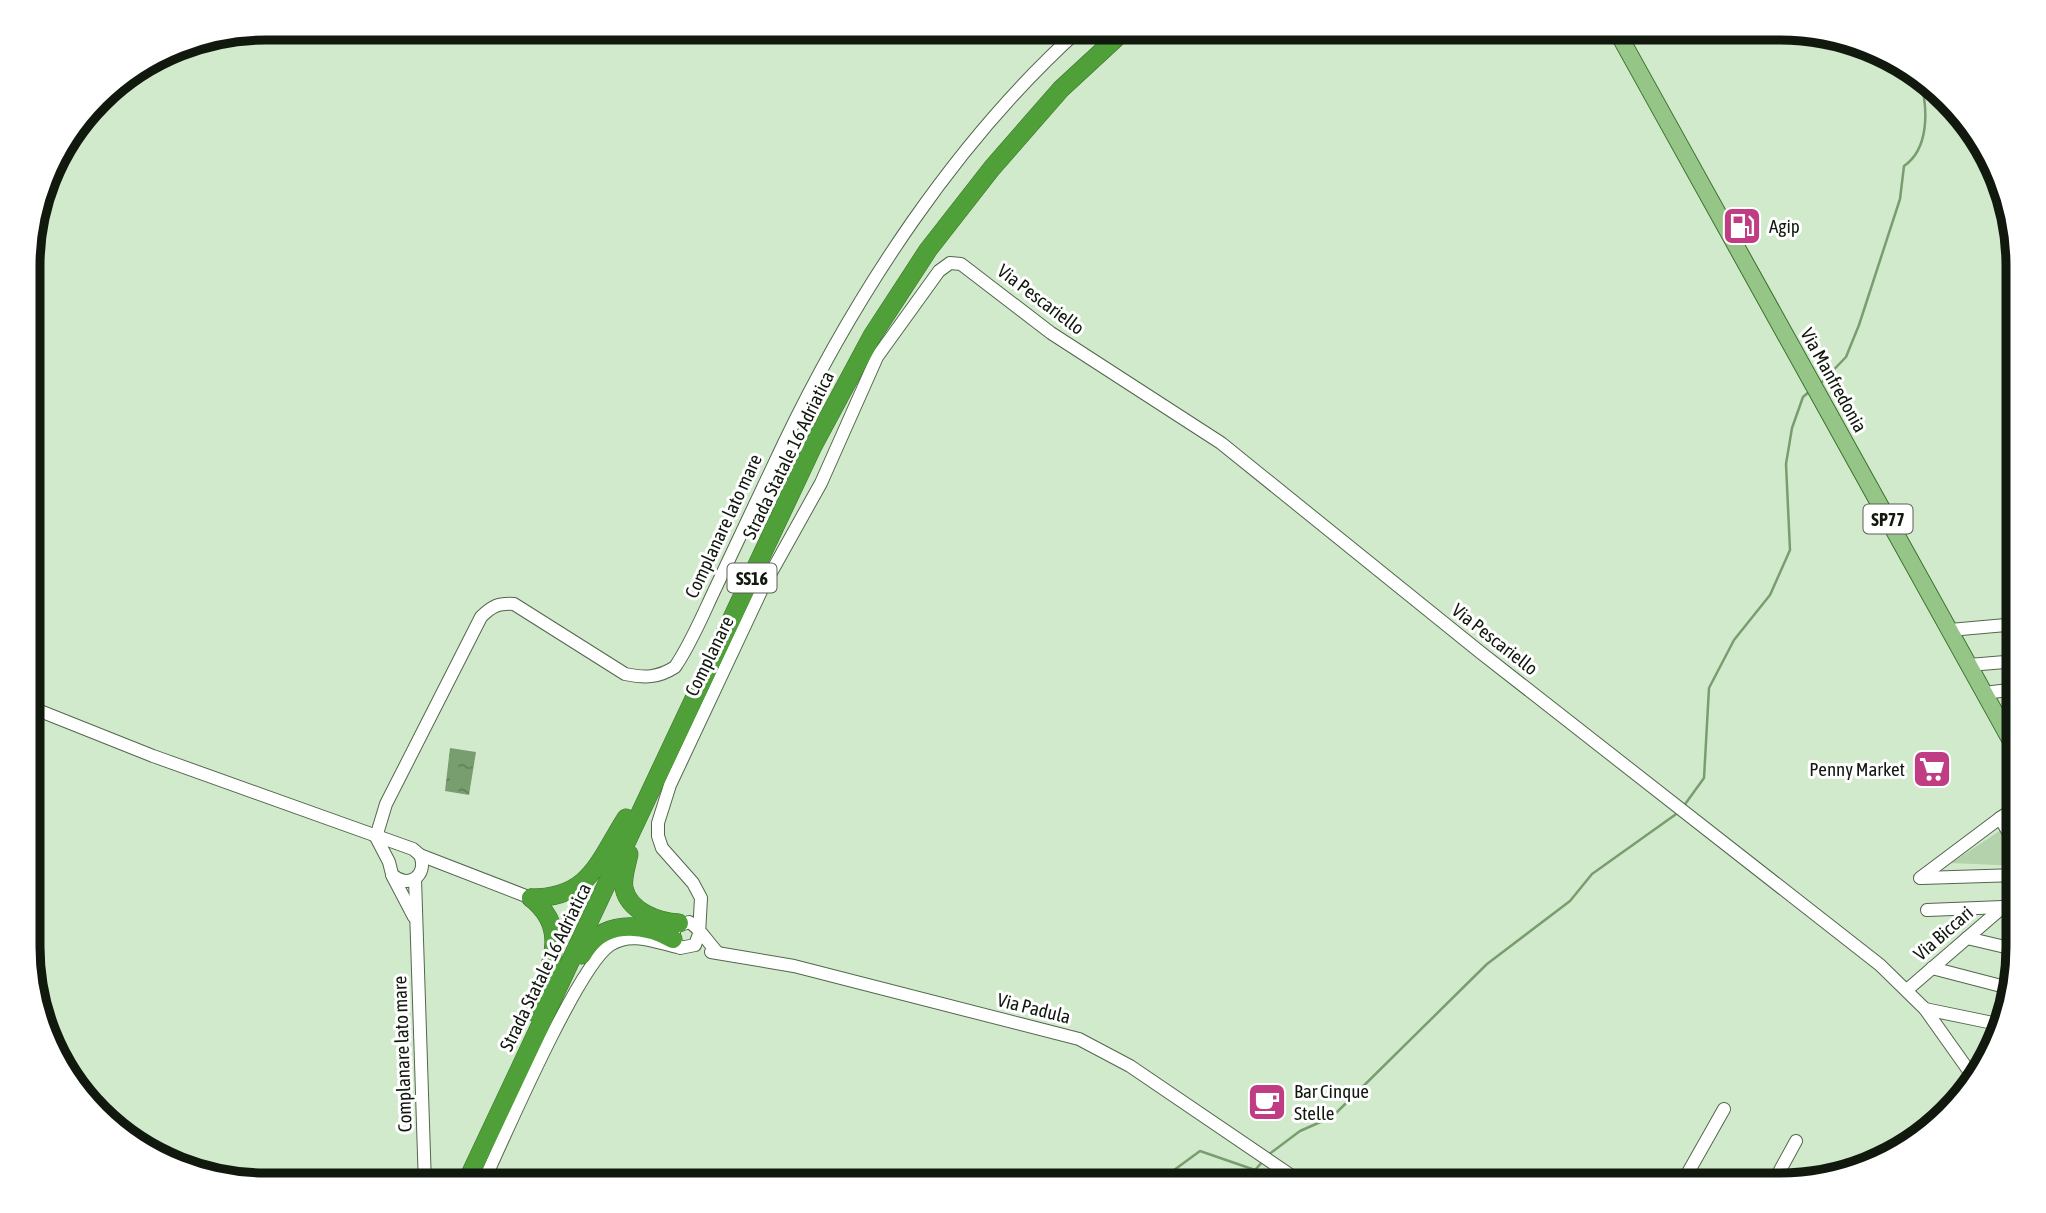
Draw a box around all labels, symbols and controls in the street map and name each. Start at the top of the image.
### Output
fuel station icon: Agip [1721,205,1763,247]
place label: Agip [1769,215,1800,237]
street label: Via Pescariello [993,259,1089,339]
street label: Via Manfredonia [1796,324,1872,436]
street label: Strada Statale 16 Adriatica [738,368,838,542]
street label: Complanare lato mare [680,450,766,602]
road number: SP77 [1864,504,1912,534]
road number: SS16 [728,564,776,592]
street label: Via Pescariello [1448,599,1542,679]
street label: Complanare [680,612,738,700]
supermarket icon: Penny Market [1911,748,1953,790]
place label: Penny Market [1809,758,1905,780]
street label: Strada Statale 16 Adriatica [495,880,595,1054]
street label: Via Biccari [1909,901,1977,965]
street label: Complanare lato mare [388,975,416,1133]
street label: Via Padula [995,988,1073,1028]
place label: Bar Cinque Stelle [1294,1080,1369,1124]
cafe icon: Bar Cinque Stelle [1246,1081,1288,1123]

